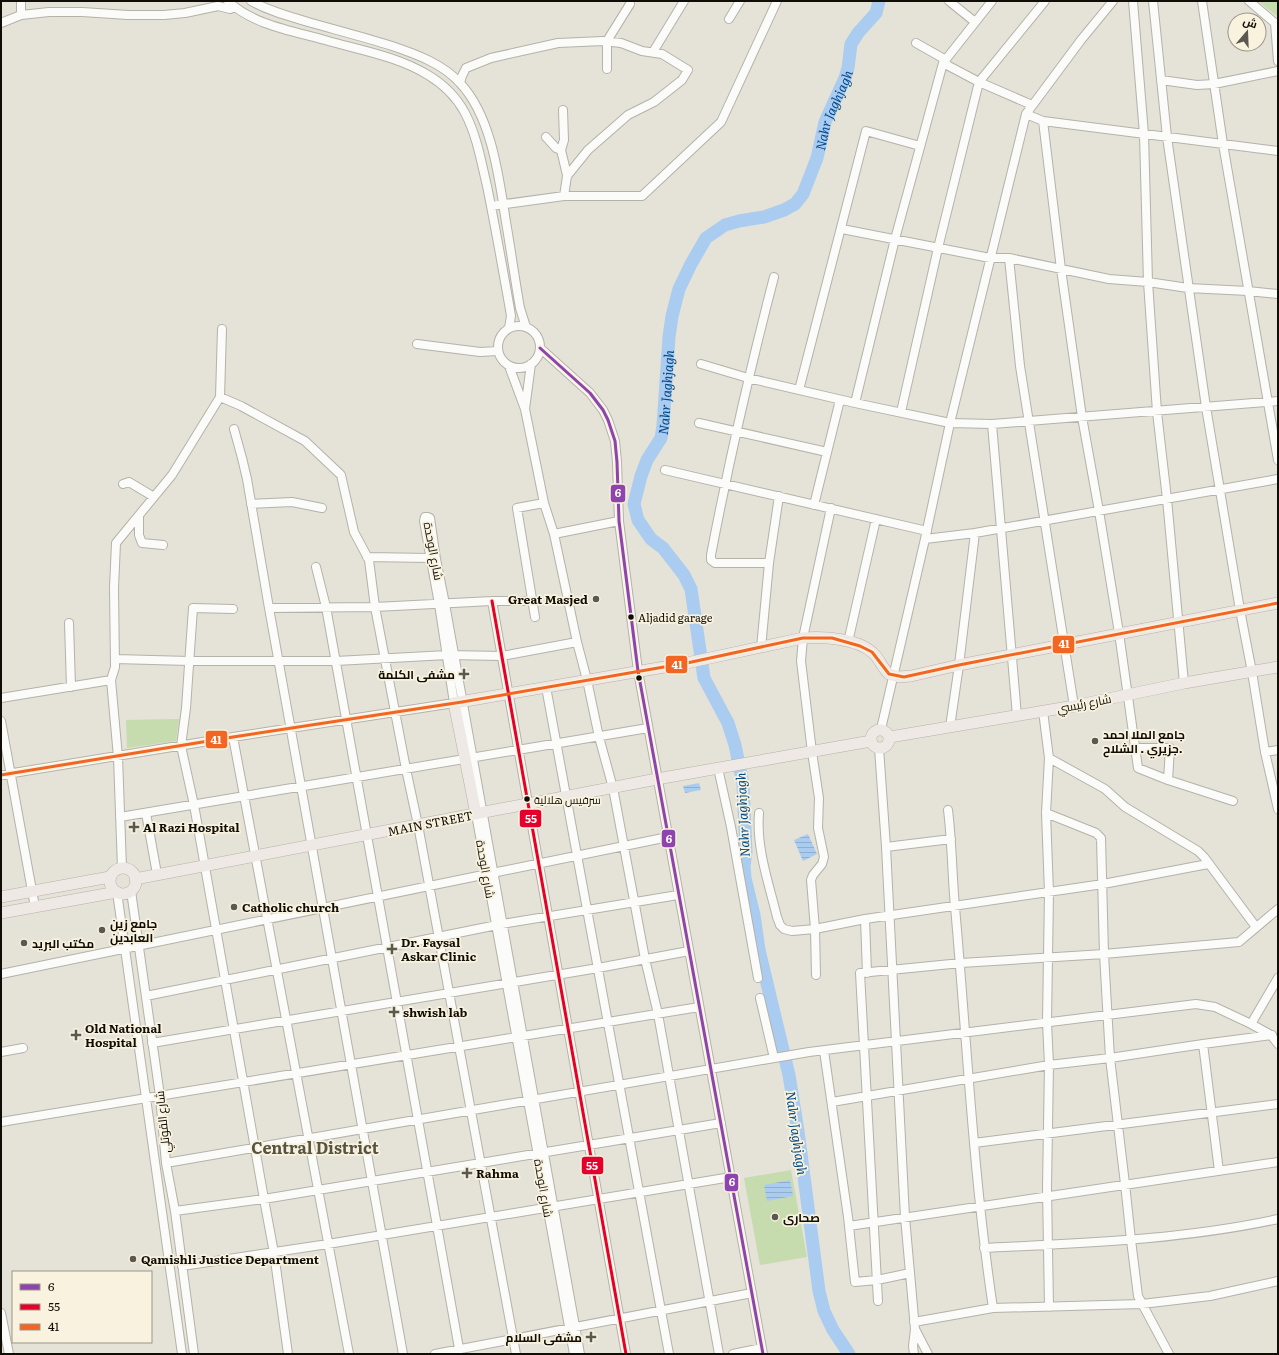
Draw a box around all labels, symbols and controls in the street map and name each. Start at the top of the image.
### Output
north arrow [1227,12,1267,52]
text: ش [1241,12,1260,31]
water label: Nahr Jaghjagh [810,67,856,152]
water label: Nahr Jaghjagh [652,349,678,436]
line badge: 6 [610,484,626,503]
text: 6 [615,484,622,500]
street label: شارع الوحدة [420,520,448,582]
place label: Great Masjed [508,590,588,608]
marker: Great Masjed [591,594,601,604]
place label: Aljadid garage [638,609,713,625]
marker: Aljadid garage [626,612,636,622]
line badge: 41 [1052,635,1075,654]
text: 41 [1058,635,1070,651]
line badge: 41 [665,655,688,674]
text: 41 [671,656,683,672]
place label: مشفى الكلمة [378,665,455,683]
marker: مشفى الكلمة [458,668,470,680]
unlabelled marker [634,673,644,683]
street label: شارع رئيسي [1055,689,1113,719]
place label: جامع الملا احمد جزيري . الشلاح. [1103,725,1185,759]
line badge: 41 [205,730,228,749]
text: 41 [210,731,222,747]
marker: جامع الملا احمد جزيري . الشلاح. [1090,736,1100,746]
water label: Nahr Jaghjagh [730,772,754,858]
place label: سرفيس هلالية [534,791,601,807]
marker: سرفيس هلالية [522,794,532,804]
street label: MAIN STREET [386,806,474,840]
line badge: 55 [519,809,542,828]
text: 55 [525,810,537,826]
place label: Al Razi Hospital [143,818,240,836]
marker: Al Razi Hospital [128,821,140,833]
line badge: 6 [661,829,676,848]
text: 6 [666,830,673,846]
street label: شارع الوحدة [472,838,500,900]
place label: Catholic church [242,898,339,916]
marker: Catholic church [229,902,239,912]
place label: جامع زين العابدين [110,914,157,946]
marker: جامع زين العابدين [97,925,107,935]
place label: Dr. Faysal Askar Clinic [401,933,477,965]
place label: مكتب البريد [32,934,94,952]
marker: مكتب البريد [19,938,29,948]
marker: Dr. Faysal Askar Clinic [386,943,398,955]
place label: shwish lab [403,1003,468,1021]
marker: shwish lab [388,1006,400,1018]
place label: Old National Hospital [85,1019,162,1051]
marker: Old National Hospital [70,1029,82,1041]
street label: شارع القوتلي [150,1090,176,1154]
water label: Nahr Jaghjagh [782,1090,812,1177]
district label: Central District [251,1135,379,1159]
line badge: 55 [581,1156,604,1175]
street label: شارع الوحدة [530,1157,558,1219]
text: 55 [586,1157,598,1173]
place label: Rahma [476,1164,519,1182]
marker: Rahma [461,1167,473,1179]
line badge: 6 [724,1173,739,1192]
text: 6 [729,1173,736,1189]
place label: صحارى [783,1208,820,1226]
marker: صحارى [770,1212,780,1222]
place label: Qamishli Justice Department [141,1250,320,1268]
marker: Qamishli Justice Department [128,1254,138,1264]
legend [12,1271,152,1343]
text: 6 [48,1277,55,1295]
text: 55 [48,1297,60,1315]
text: 41 [48,1317,60,1335]
place label: مشفى السلام [506,1328,582,1346]
marker: مشفى السلام [585,1331,597,1343]

